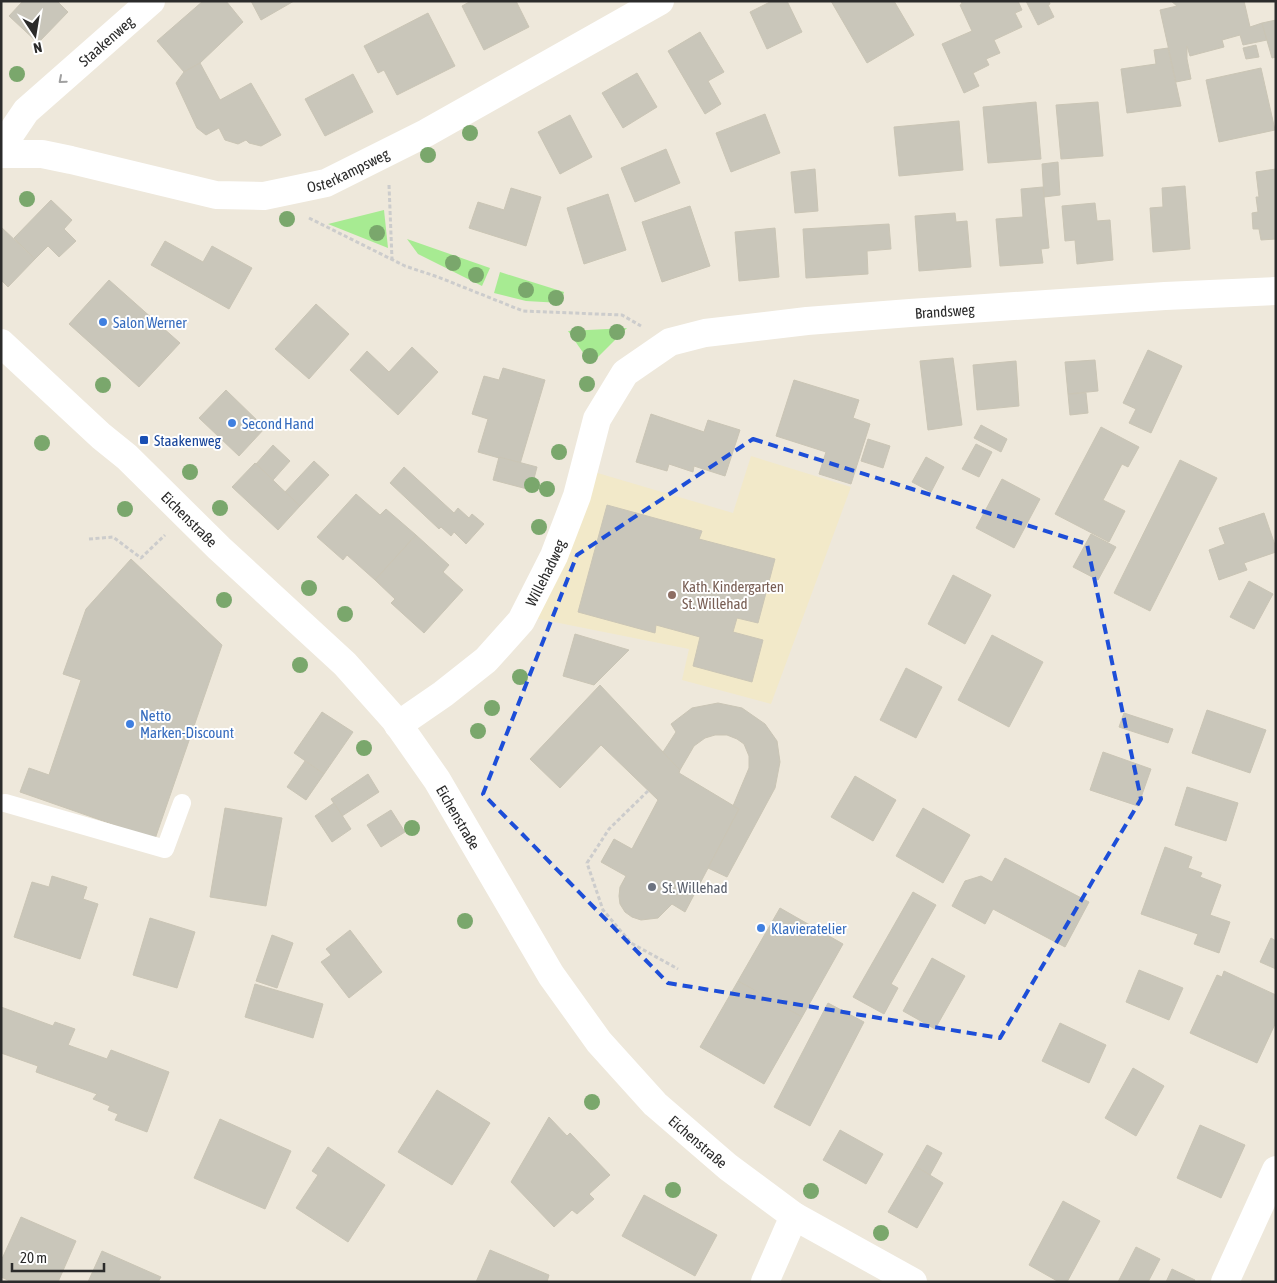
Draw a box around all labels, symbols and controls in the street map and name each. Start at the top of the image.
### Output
north arrow [10,10,60,60]
street label: Staakenweg [75,12,137,69]
text: N [32,39,43,56]
one-way arrow [58,74,67,83]
street label: Osterkampsweg [305,144,392,195]
street label: Brandsweg [914,300,976,321]
place label: Salon Werner [113,314,187,331]
marker: Salon Werner [97,316,109,328]
place label: Second Hand [242,415,314,432]
marker: Second Hand [226,417,238,429]
place label: Staakenweg [154,432,222,449]
marker: Staakenweg [138,434,150,446]
street label: Eichenstraße [158,488,221,550]
street label: Willehadweg [522,536,568,609]
place label: Kath. Kindergarten St. Willehad [682,578,784,612]
marker: Kath. Kindergarten St. Willehad [666,589,678,601]
place label: Netto Marken-Discount [140,707,234,741]
marker: Netto Marken-Discount [124,718,136,730]
street label: Eichenstraße [433,782,484,852]
place label: St. Willehad [662,879,728,896]
marker: St. Willehad [646,881,658,893]
place label: Klavieratelier [771,920,847,937]
marker: Klavieratelier [755,922,767,934]
street label: Eichenstraße [666,1112,731,1171]
scale bar [12,1240,105,1272]
text: 20 m [20,1249,47,1266]

